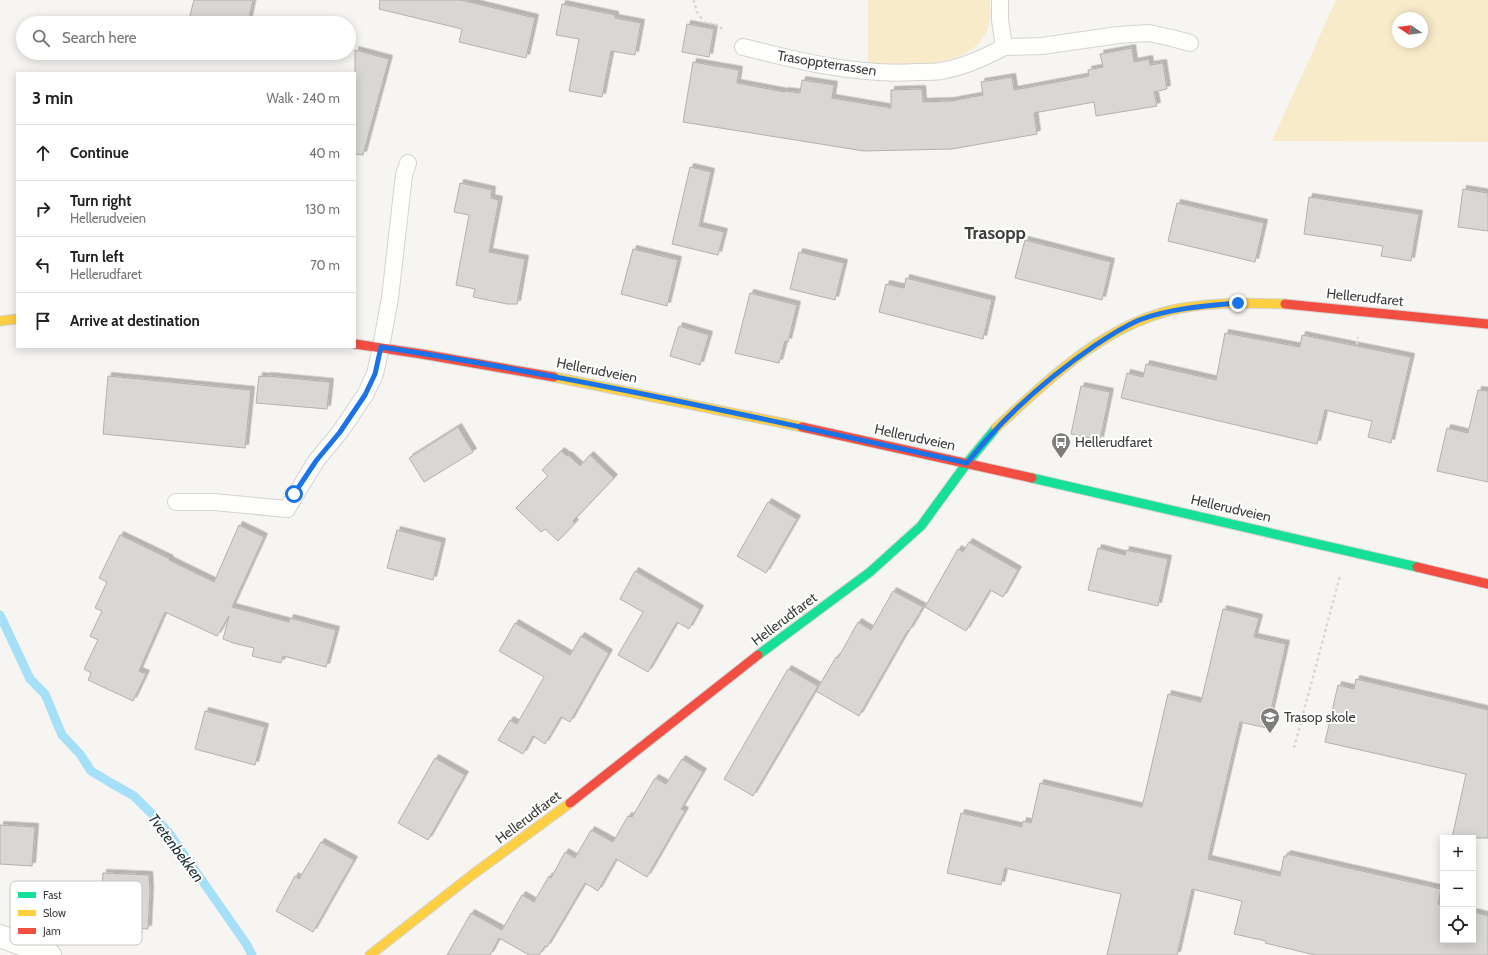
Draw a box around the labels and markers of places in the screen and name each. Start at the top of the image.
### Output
bus stop icon: Hellerudfaret [1050,431,1072,459]
place label: Hellerudfaret [1075,433,1153,451]
school or university icon: Trasop skole [1259,706,1281,734]
place label: Trasop skole [1284,708,1356,726]

